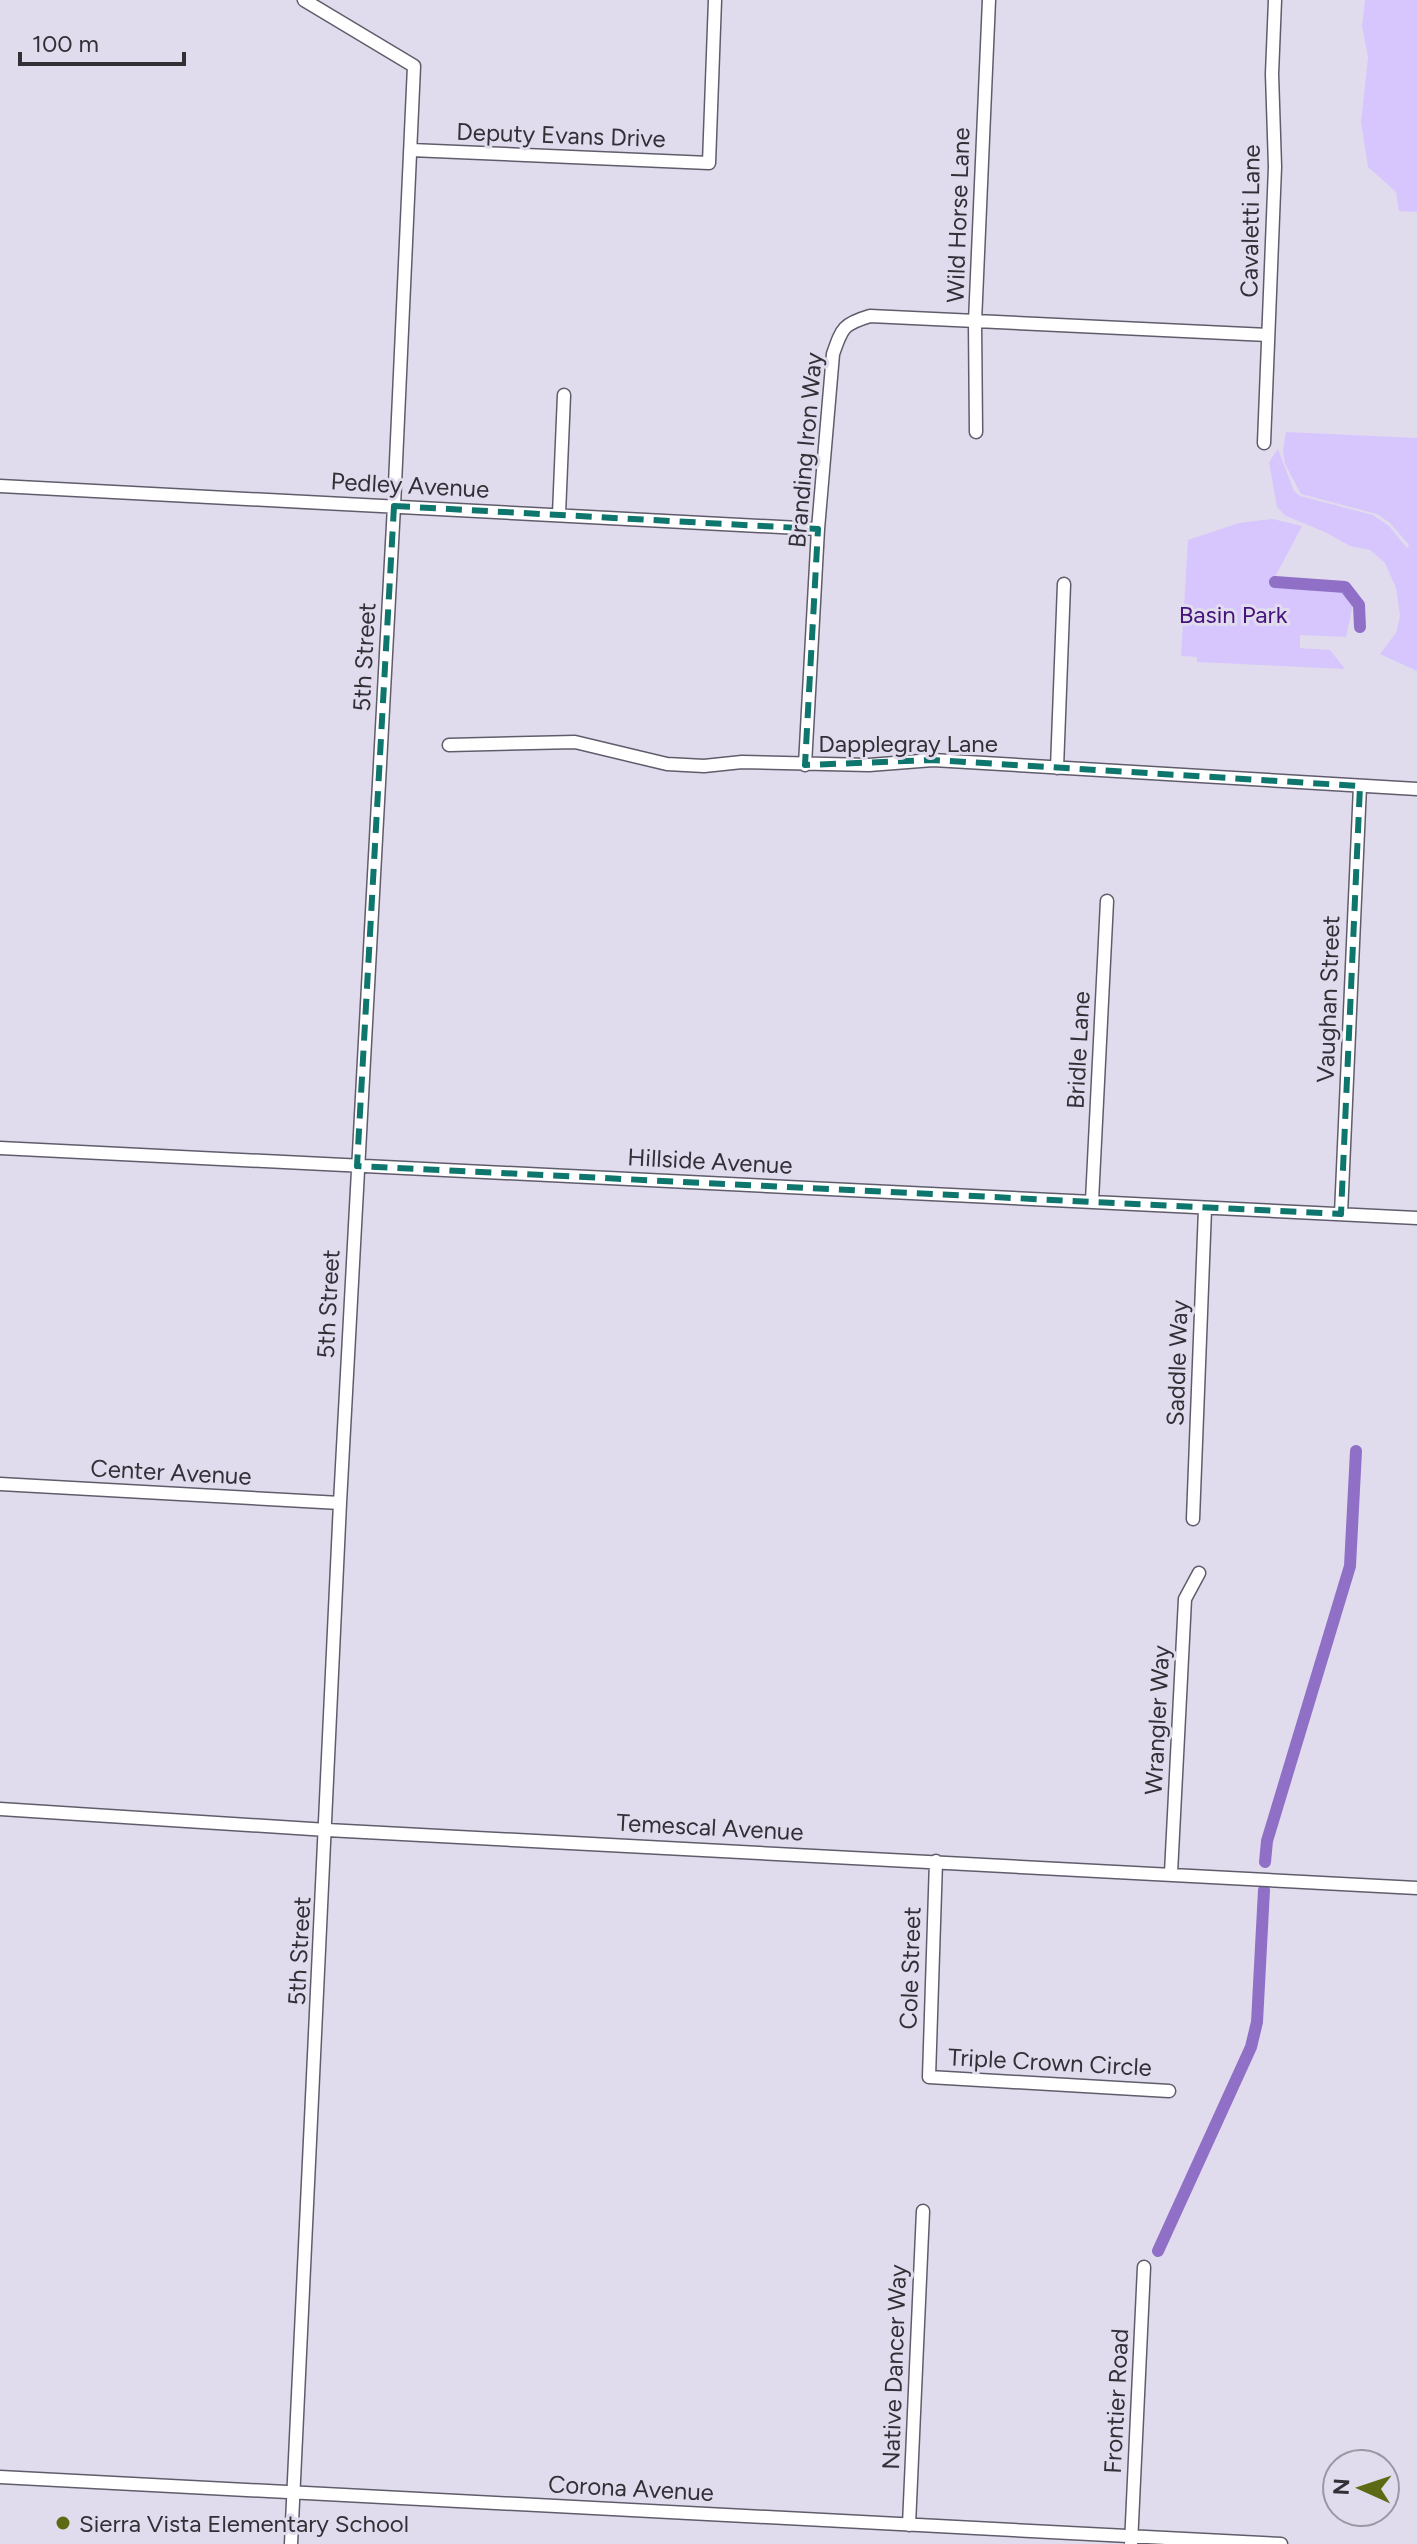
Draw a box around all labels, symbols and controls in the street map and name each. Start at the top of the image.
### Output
scale bar [20,16,184,66]
text: 100 m [32,29,99,58]
street label: Deputy Evans Drive [456,117,666,153]
street label: Wild Horse Lane [940,127,976,303]
street label: Cavaletti Lane [1234,144,1266,298]
street label: Branding Iron Way [782,351,828,549]
street label: Pedley Avenue [330,466,490,504]
park label: Basin Park [1179,600,1288,629]
street label: 5th Street [347,602,381,712]
street label: Dapplegray Lane [818,729,998,758]
street label: Vaughan Street [1311,915,1345,1083]
street label: Bridle Lane [1060,990,1096,1110]
street label: Hillside Avenue [627,1142,793,1180]
street label: 5th Street [311,1249,345,1359]
street label: Saddle Way [1160,1299,1194,1427]
street label: Center Avenue [90,1453,252,1491]
street label: Wrangler Way [1139,1644,1175,1796]
street label: Temescal Avenue [616,1808,804,1846]
street label: 5th Street [282,1896,316,2006]
street label: Cole Street [893,1906,927,2030]
street label: Triple Crown Circle [947,2042,1153,2082]
street label: Native Dancer Way [876,2263,912,2470]
street label: Frontier Road [1098,2328,1134,2474]
north arrow [1321,2448,1401,2528]
street label: Corona Avenue [547,2469,715,2507]
text: N [1328,2478,1355,2496]
place label: Sierra Vista Elementary School [79,2509,409,2538]
marker: Sierra Vista Elementary School [54,2514,72,2532]

